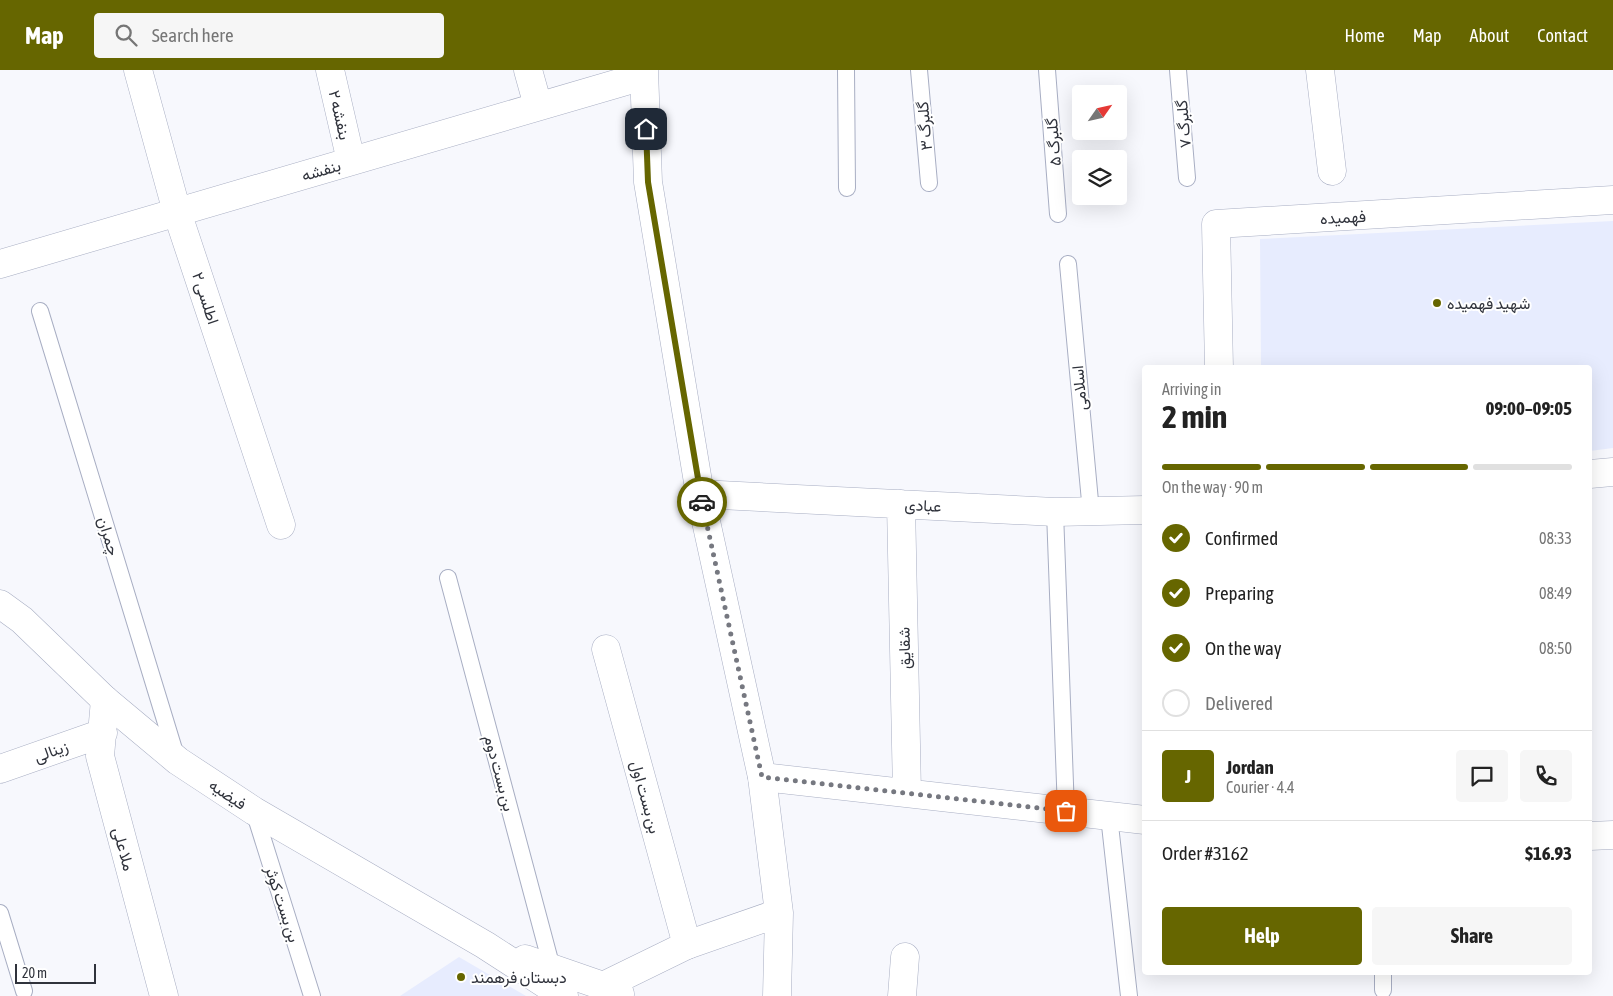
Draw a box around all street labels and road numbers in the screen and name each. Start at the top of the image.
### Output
street label: بنفشه ۲ [325,88,354,142]
street label: گلبرگ ۷ [1172,99,1196,149]
street label: گلبرگ ۳ [913,101,937,151]
street label: گلبرگ ۵ [1042,117,1066,167]
street label: بنفشه [299,156,343,185]
street label: فهمیده [1319,207,1367,229]
street label: اطلسی ۲ [187,270,223,327]
street label: اسلامی [1068,365,1092,411]
street label: عبادی [904,495,942,517]
street label: چمران [92,514,123,559]
street label: شقایق [895,627,915,669]
street label: بن بست دوم [479,733,519,814]
street label: زینالی [31,737,71,767]
street label: بن بست اول [626,759,664,836]
street label: فیضیه [205,775,250,814]
street label: ملا علی [108,825,138,873]
street label: بن بست کوثر [260,863,304,945]

